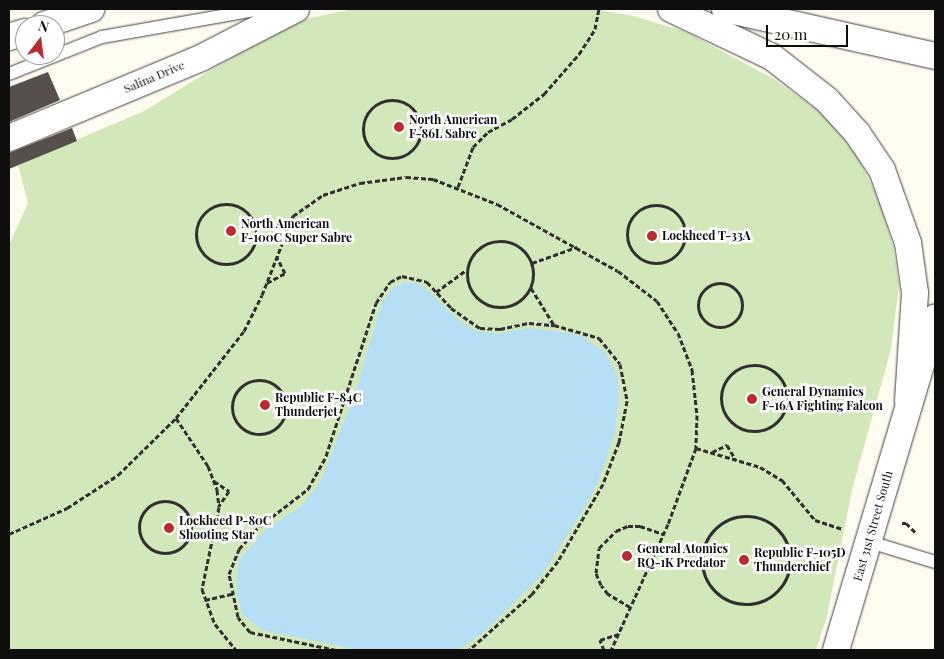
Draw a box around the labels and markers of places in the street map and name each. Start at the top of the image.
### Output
place label: North American F-86L Sabre [409,113,498,141]
marker: North American F-86L Sabre [393,121,405,133]
place label: North American F-100C Super Sabre [241,217,352,245]
marker: North American F-100C Super Sabre [225,225,237,237]
place label: Lockheed T-33A [662,229,751,243]
marker: Lockheed T-33A [646,230,658,242]
place label: General Dynamics F-16A Fighting Falcon [762,385,883,413]
place label: Republic F-84C Thunderjet [275,391,361,419]
marker: General Dynamics F-16A Fighting Falcon [746,393,758,405]
marker: Republic F-84C Thunderjet [259,399,271,411]
place label: Lockheed P-80C Shooting Star [179,514,271,542]
marker: Lockheed P-80C Shooting Star [163,522,175,534]
place label: General Atomics RQ-1K Predator [637,542,729,570]
place label: Republic F-105D Thunderchief [754,546,846,574]
marker: General Atomics RQ-1K Predator [621,550,633,562]
marker: Republic F-105D Thunderchief [738,554,750,566]

